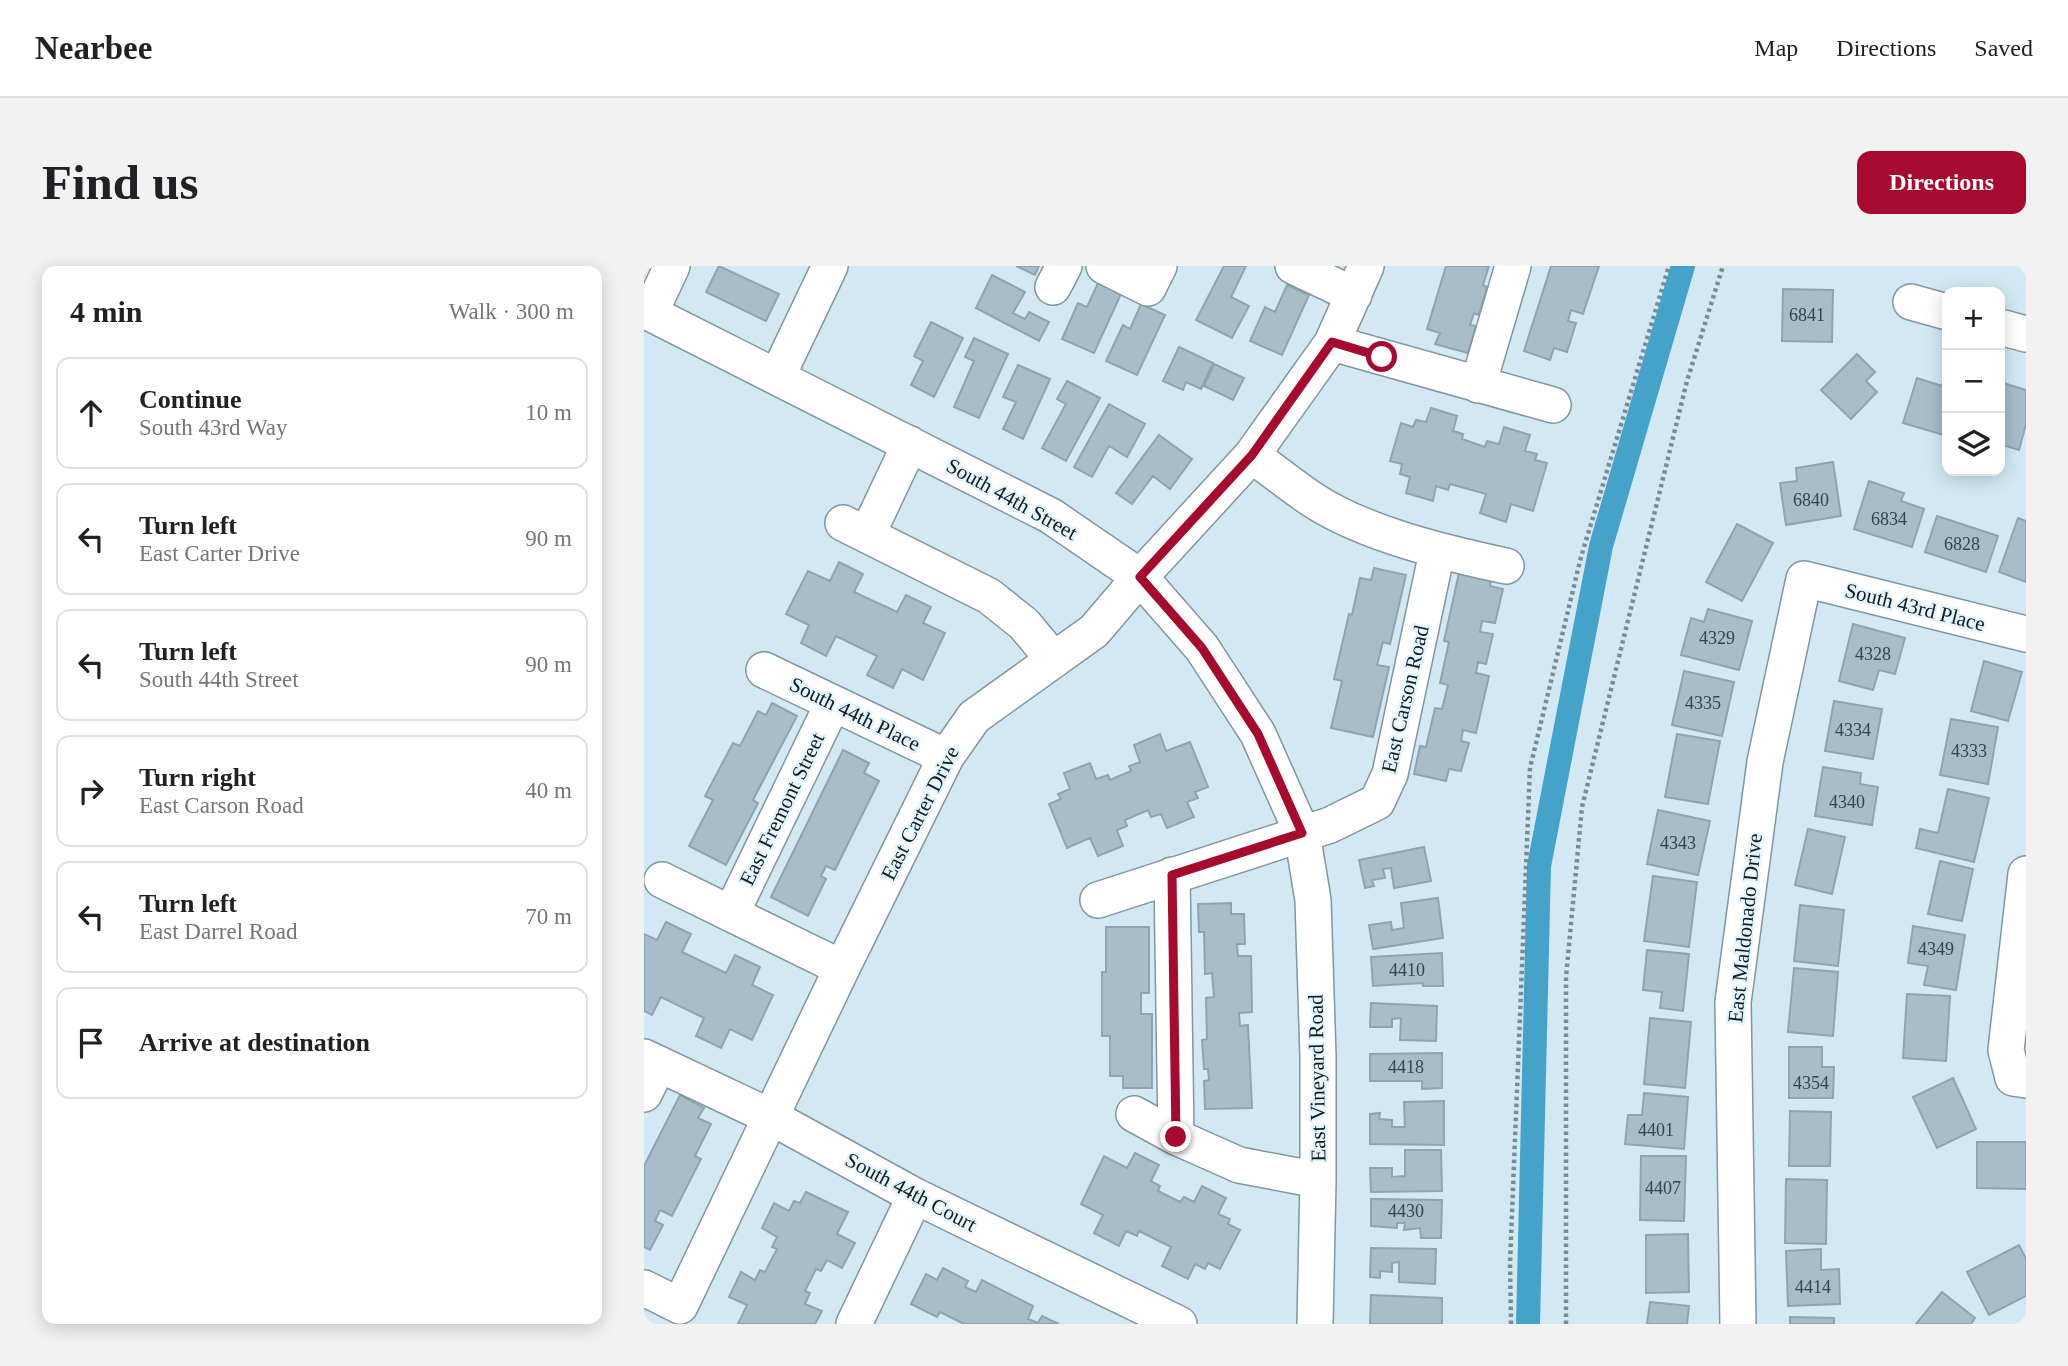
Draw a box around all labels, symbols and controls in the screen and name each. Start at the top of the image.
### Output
text: Nearbee [35,30,152,66]
text: Map [1754,35,1798,61]
text: Directions [1836,35,1936,61]
text: Saved [1974,35,2033,61]
button: Directions [1857,151,2026,214]
text: Find us [42,155,199,210]
map controls [1942,287,2005,476]
button: + [1942,287,2005,350]
text: 4 min [70,295,143,328]
text: Walk · 300 m [449,299,574,324]
house number: 6841 [1789,305,1825,325]
route start [1366,341,1397,372]
button: − [1942,350,2005,413]
text: Continue [139,385,242,414]
icon: ahead [72,394,110,432]
text: 10 m [525,400,572,425]
button: layers [1942,413,2005,476]
text: South 43rd Way [139,415,288,440]
street label: South 44th Street [942,453,1082,545]
house number: 6840 [1793,490,1829,510]
house number: 6834 [1871,509,1907,529]
text: Turn left [139,511,237,540]
icon: left [72,520,110,558]
text: 90 m [525,526,572,551]
house number: 6828 [1944,534,1980,554]
text: East Carter Drive [139,541,300,566]
street label: South 43rd Place [1842,578,1988,636]
street label: East Carson Road [1376,623,1434,775]
house number: 4329 [1699,628,1735,648]
text: Turn left [139,637,237,666]
house number: 4328 [1855,644,1891,664]
icon: left [72,646,110,684]
text: 90 m [525,652,572,677]
text: South 44th Street [139,667,299,692]
street label: South 44th Place [786,672,924,756]
house number: 4335 [1685,693,1721,713]
house number: 4334 [1835,720,1871,740]
street label: East Fremont Street [735,729,829,889]
house number: 4333 [1951,741,1987,761]
street label: East Carter Drive [876,742,964,884]
text: Turn right [139,763,256,792]
icon: right [72,772,110,810]
text: 40 m [525,778,572,803]
house number: 4340 [1829,792,1865,812]
text: East Carson Road [139,793,304,818]
street label: East Maldonado Drive [1723,832,1767,1024]
house number: 4343 [1660,833,1696,853]
text: Turn left [139,889,237,918]
icon: left [72,898,110,936]
text: 70 m [525,904,572,929]
text: East Darrel Road [139,919,297,944]
house number: 4349 [1918,939,1954,959]
house number: 4410 [1389,960,1425,980]
street label: East Vineyard Road [1304,994,1330,1162]
icon: arrive [72,1024,110,1062]
text: Arrive at destination [139,1028,370,1057]
house number: 4418 [1388,1057,1424,1077]
house number: 4354 [1793,1073,1829,1093]
house number: 4401 [1638,1120,1674,1140]
route end [1160,1121,1191,1152]
street label: South 44th Court [841,1147,981,1237]
house number: 4407 [1645,1178,1681,1198]
house number: 4430 [1388,1201,1424,1221]
house number: 4414 [1795,1277,1831,1297]

